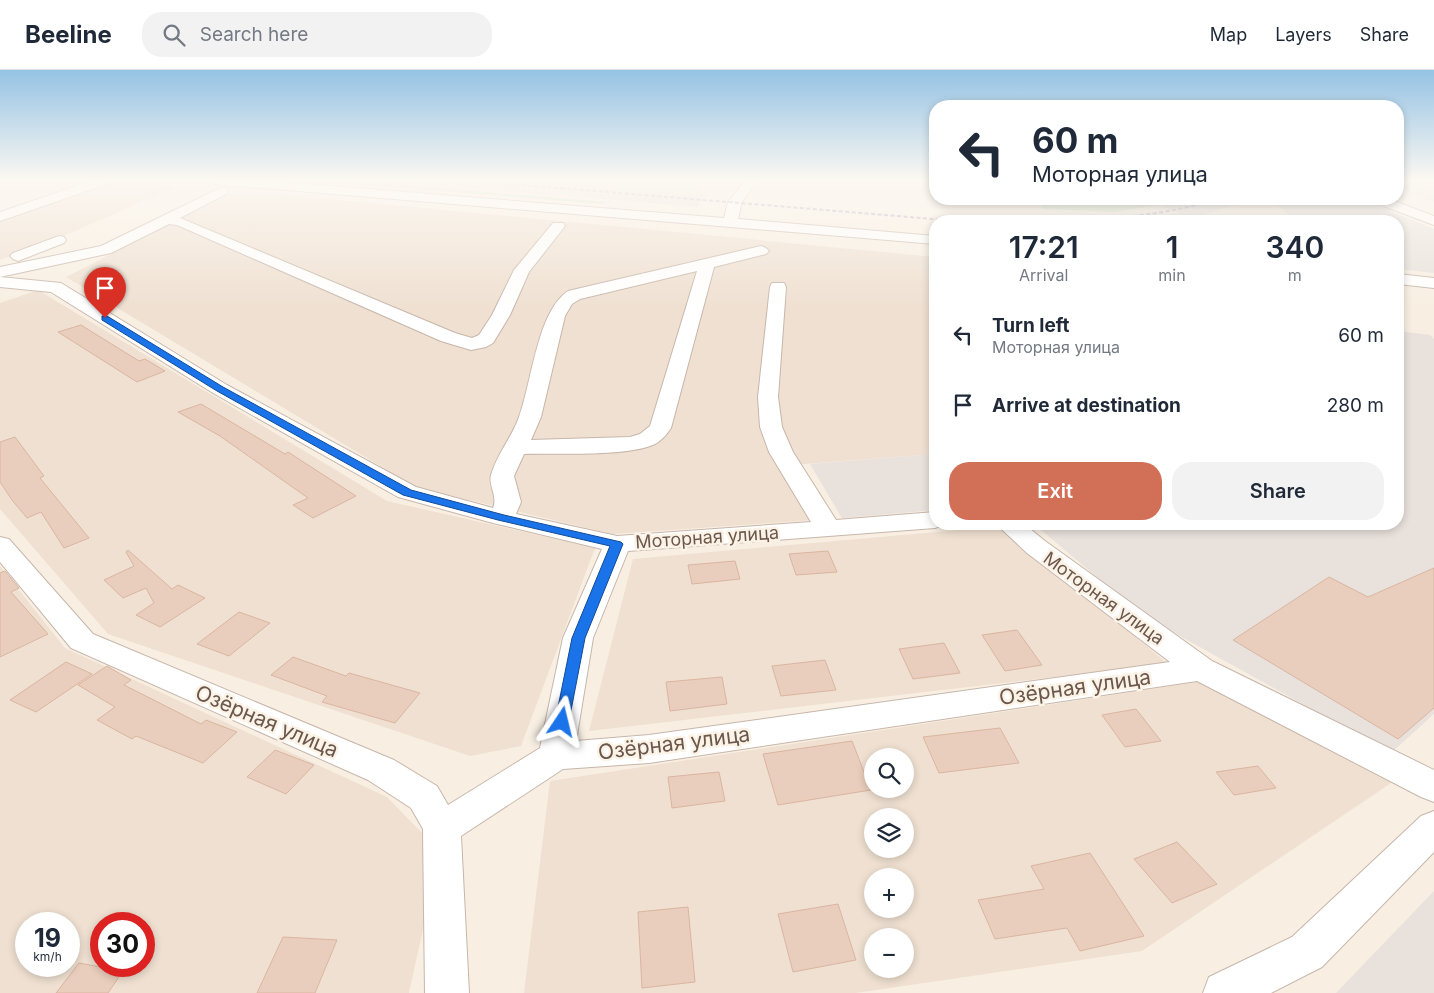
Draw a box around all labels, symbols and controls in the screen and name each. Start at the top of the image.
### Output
search box [142,12,492,57]
text: Beeline [25,20,112,49]
icon: search [160,21,188,49]
text: Search here [200,23,308,46]
text: Map [1210,24,1247,45]
text: Layers [1275,24,1332,45]
text: Share [1360,24,1409,45]
text: 60 m [1032,119,1119,161]
icon: left [949,120,1014,185]
text: Моторная улица [1032,161,1208,187]
text: 17:21 [1009,229,1079,265]
text: 1 [1166,229,1178,265]
text: 340 [1265,229,1324,265]
text: Arrival [1019,265,1068,285]
text: min [1158,265,1186,285]
text: m [1288,265,1302,285]
pin [84,267,126,318]
icon: arrive [91,274,119,302]
text: Turn left [992,314,1070,337]
icon: left [949,321,977,349]
text: 60 m [1338,324,1384,347]
text: Моторная улица [992,337,1120,357]
icon: arrive [949,391,977,419]
text: Arrive at destination [992,394,1181,417]
text: 280 m [1327,394,1384,417]
button: Exit [949,462,1162,520]
button: Share [1172,462,1384,520]
street label: Моторная улица [634,522,780,552]
street label: Моторная улица [1040,547,1168,649]
street label: Озёрная улица [998,664,1152,710]
street label: Озёрная улица [192,680,342,762]
position arrow [535,695,587,747]
street label: Озёрная улица [597,721,751,765]
map controls [864,748,914,978]
button: search [864,748,914,798]
button: layers [864,808,914,858]
button: + [864,868,914,918]
speed limit sign: 30 [90,912,155,977]
text: 19 [34,923,61,953]
button: − [864,928,914,978]
text: km/h [33,949,62,964]

